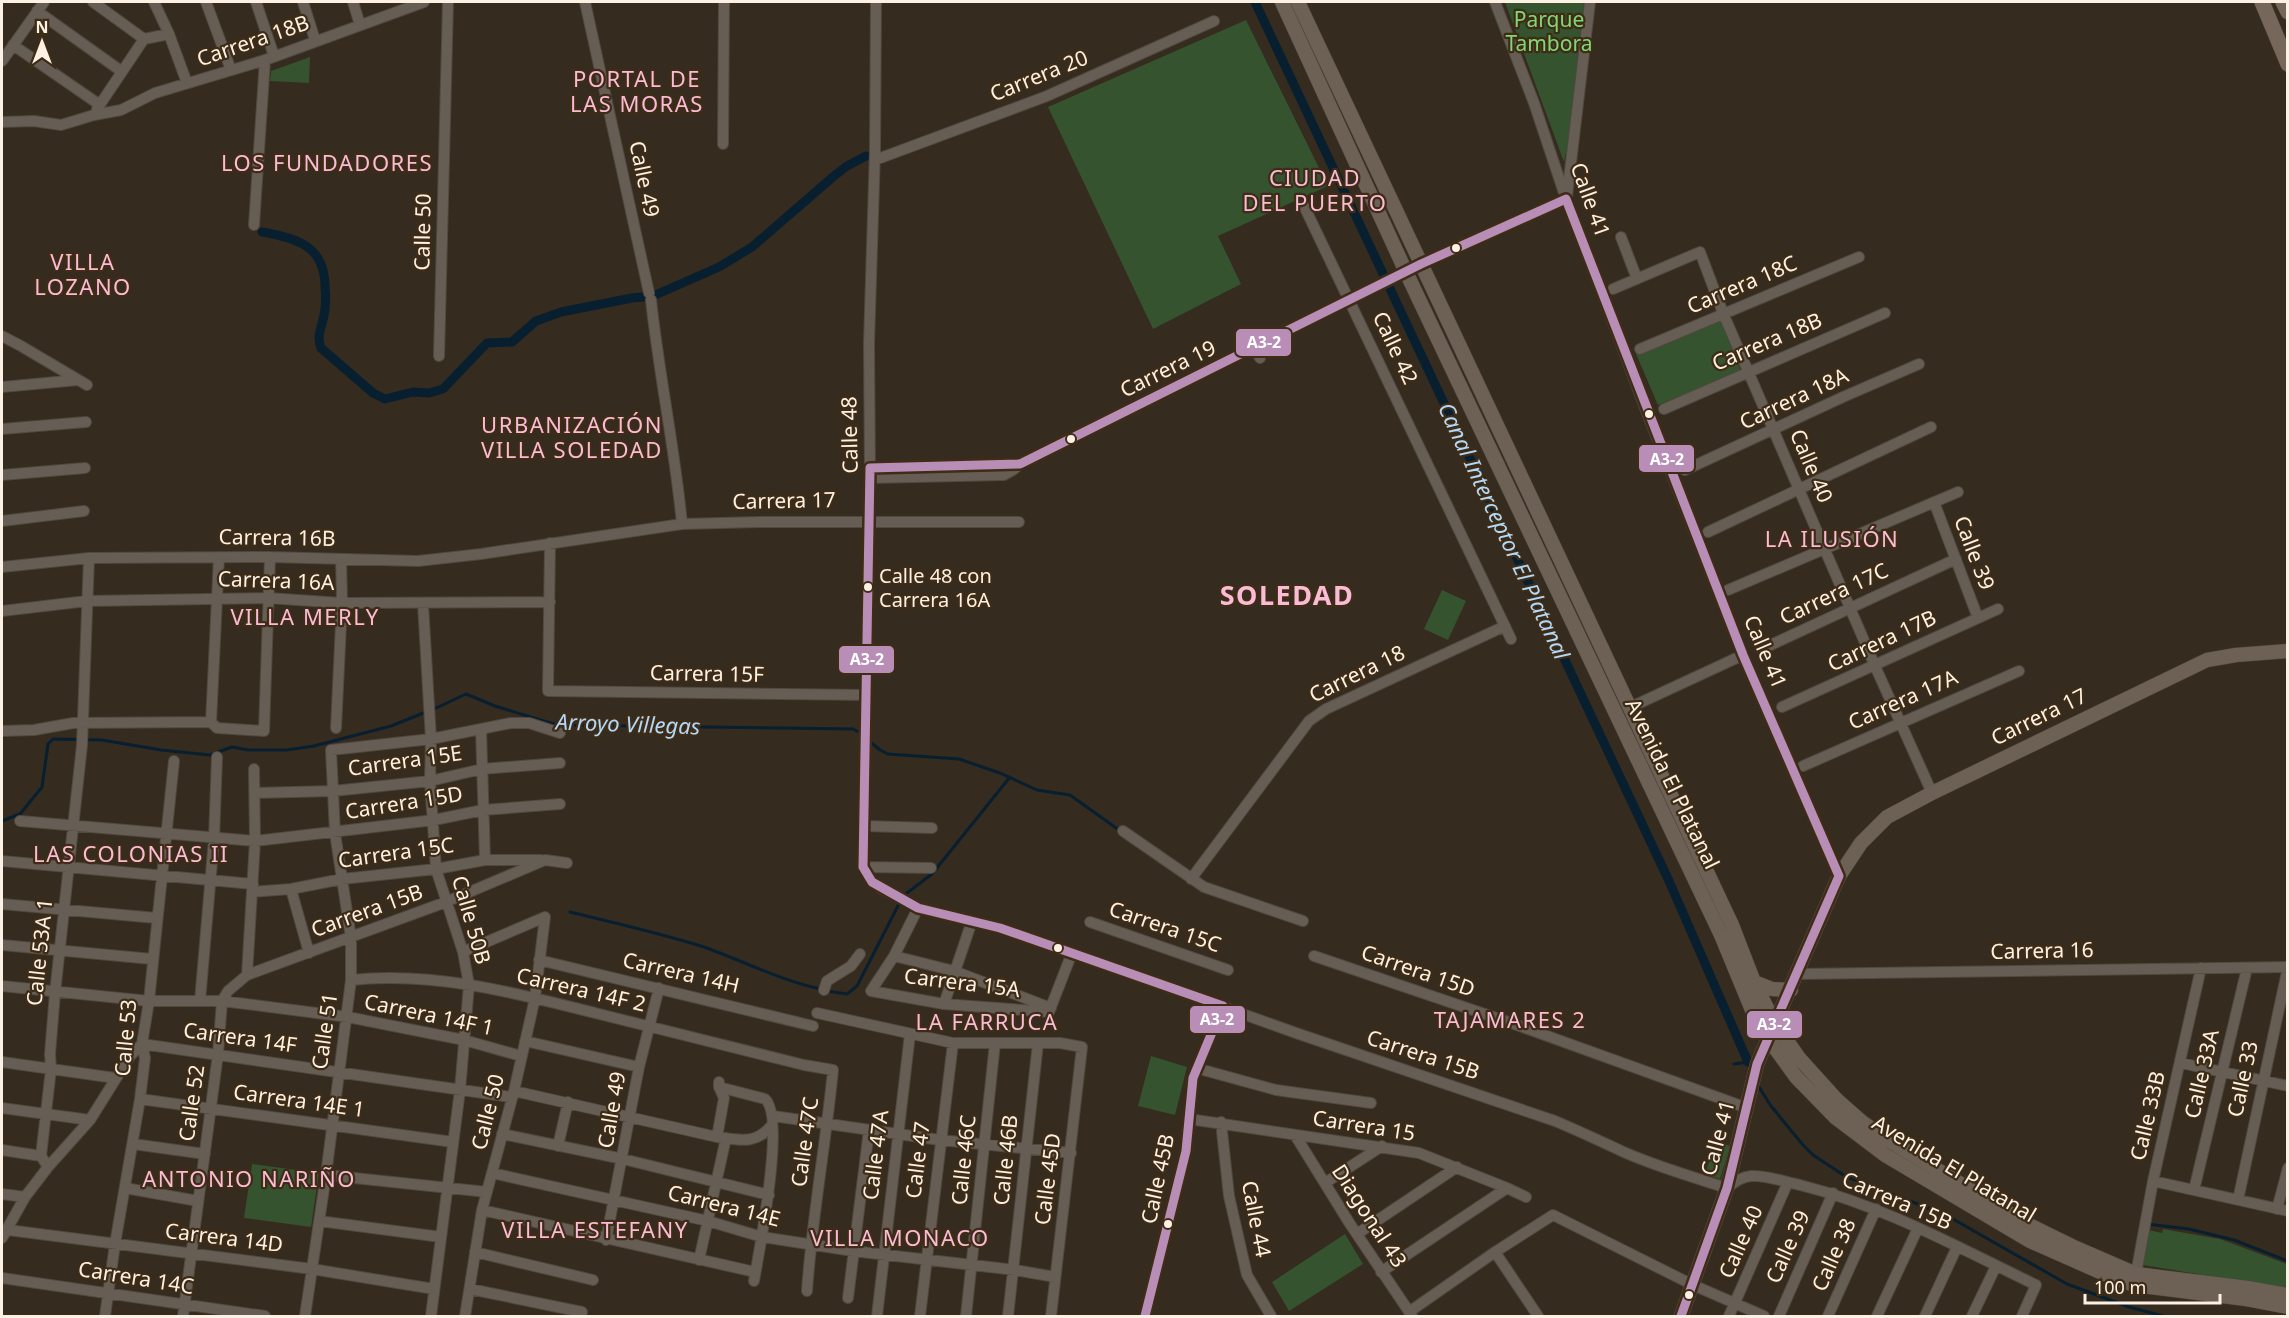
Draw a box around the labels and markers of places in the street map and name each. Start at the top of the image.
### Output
unlabelled marker [1450,242,1462,254]
unlabelled marker [1643,408,1655,420]
unlabelled marker [1065,433,1077,445]
place label: Calle 48 con Carrera 16A [879,562,992,613]
marker: Calle 48 con Carrera 16A [862,581,874,593]
unlabelled marker [1052,942,1064,954]
unlabelled marker [1162,1218,1174,1230]
unlabelled marker [1683,1289,1695,1301]

